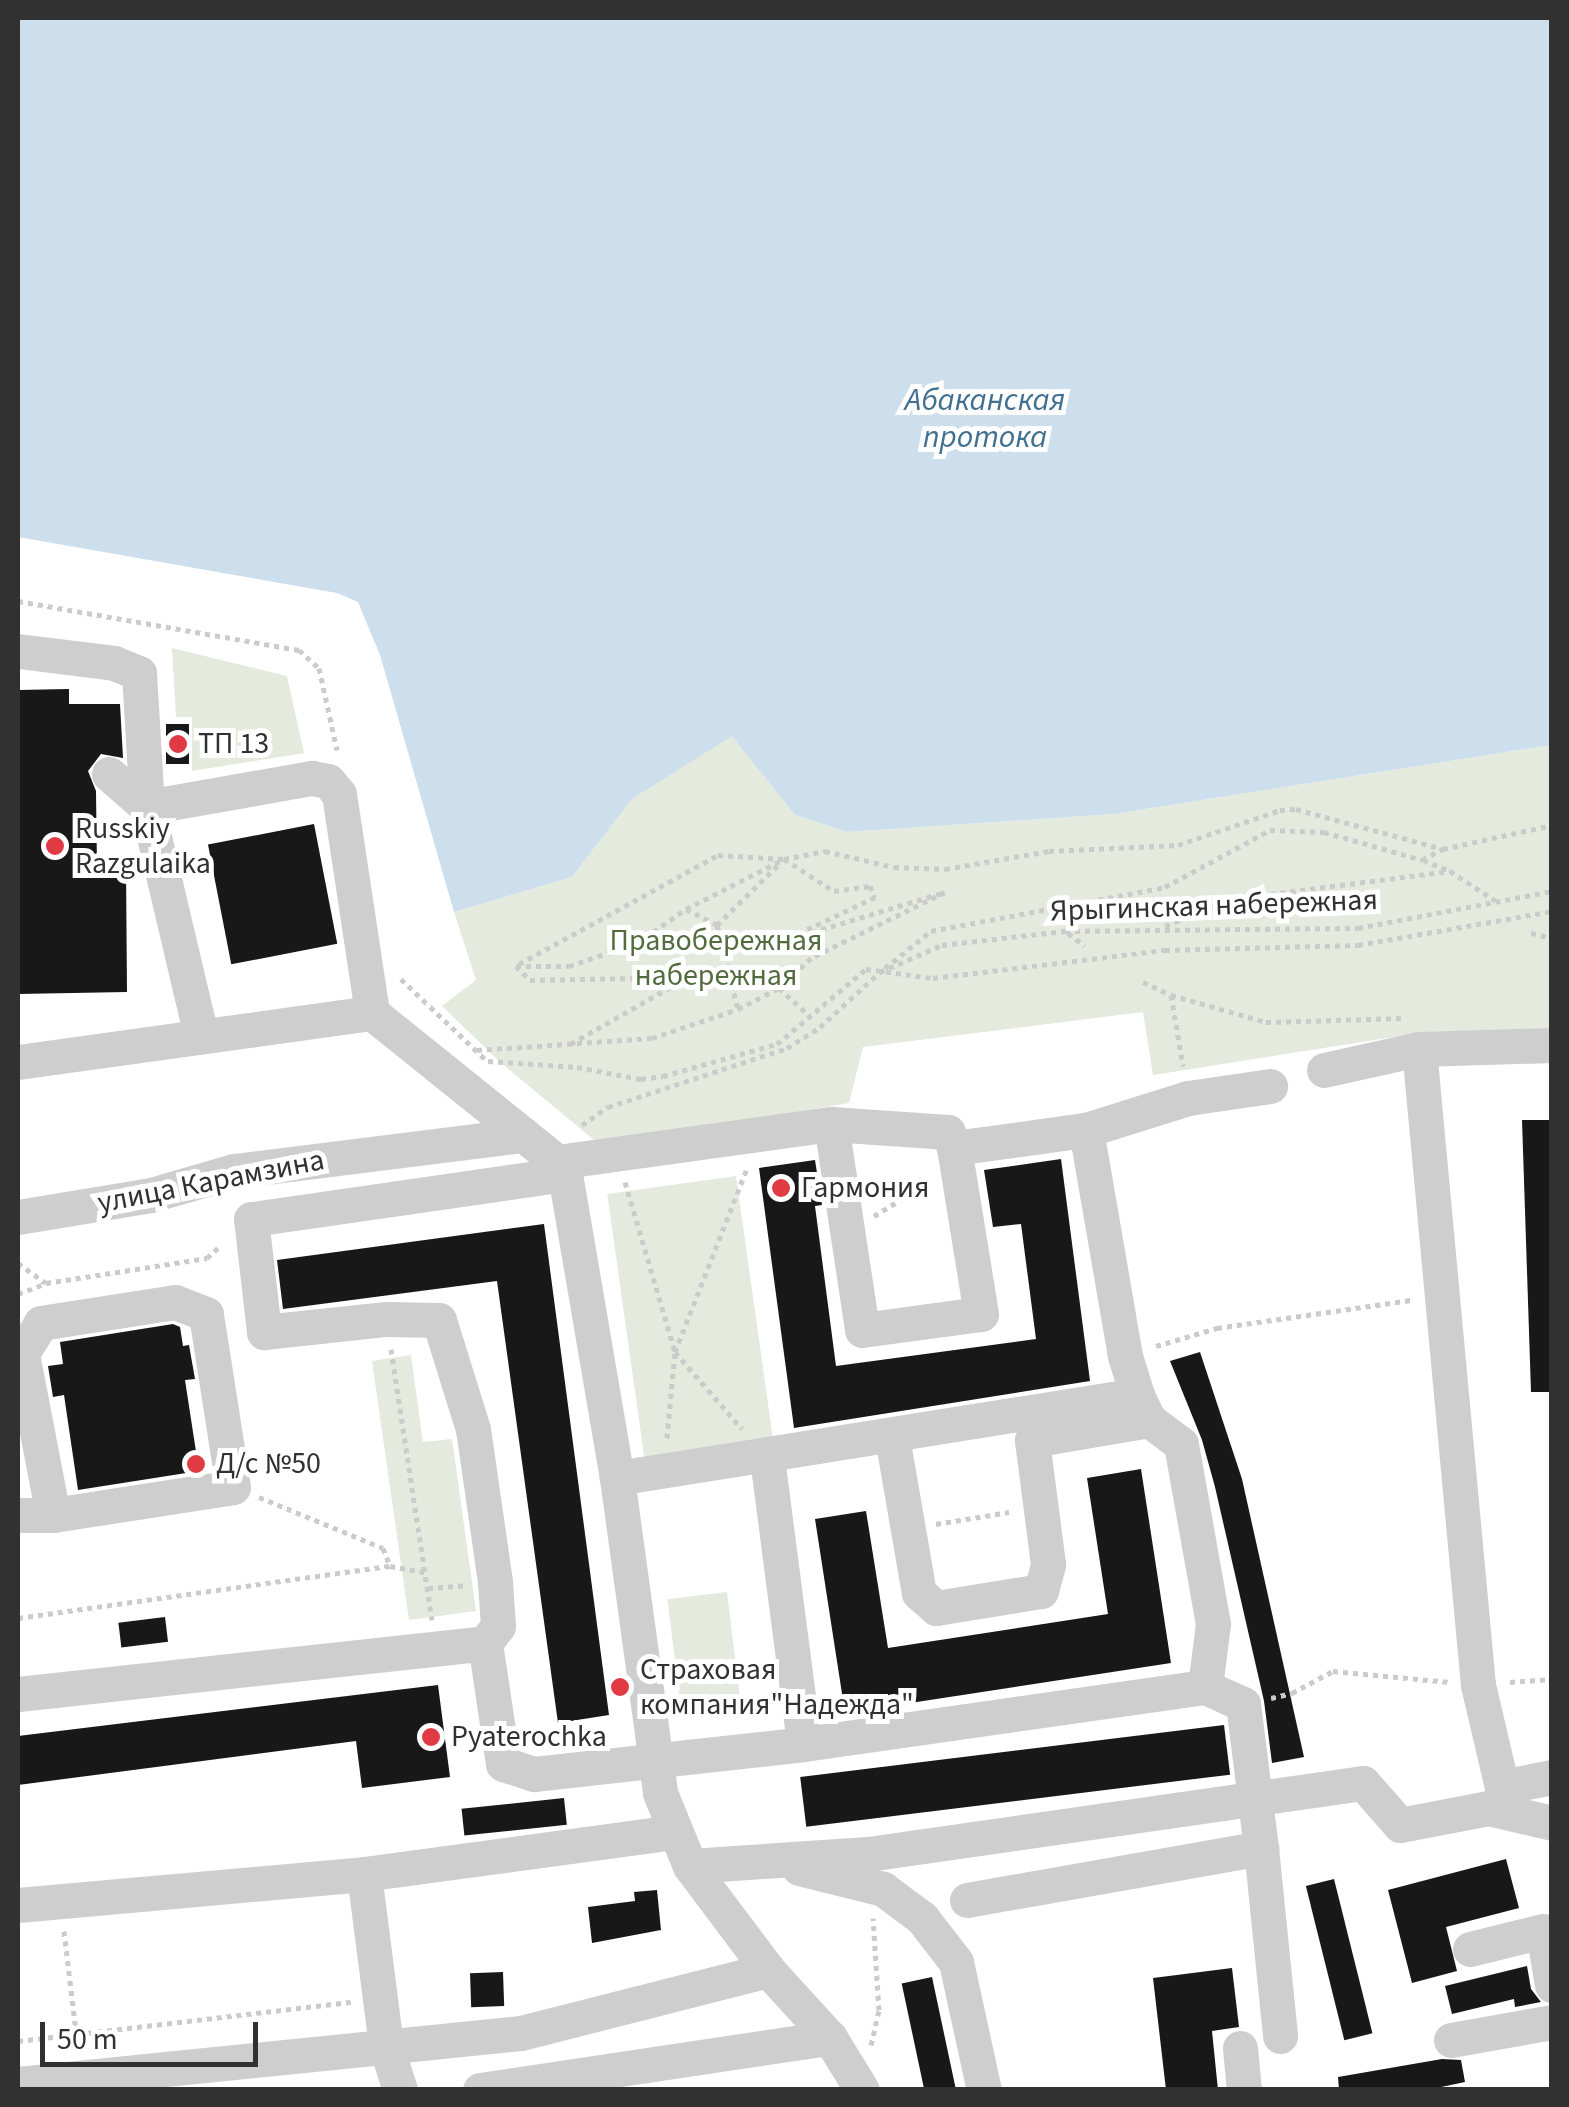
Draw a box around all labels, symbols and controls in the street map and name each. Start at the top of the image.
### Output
water label: Абаканская протока [905,382,1065,457]
place label: ТП 13 [198,726,269,762]
marker: ТП 13 [167,733,189,755]
place label: Russkiy Razgulaika [75,811,211,882]
marker: Russkiy Razgulaika [44,835,66,857]
street label: Ярыгинская набережная [1050,882,1378,930]
park label: Правобережная набережная [610,923,822,994]
street label: улица Карамзина [95,1142,327,1222]
place label: Гармония [801,1170,929,1206]
marker: Гармония [770,1177,792,1199]
place label: Д/с №50 [216,1446,321,1482]
marker: Д/с №50 [185,1453,207,1475]
place label: Страховая компания"Надежда" [640,1652,914,1722]
marker: Страховая компания"Надежда" [609,1676,631,1698]
place label: Pyaterochka [451,1719,607,1755]
marker: Pyaterochka [420,1726,442,1748]
scale bar [45,2002,262,2064]
text: 50 m [57,2018,118,2061]

